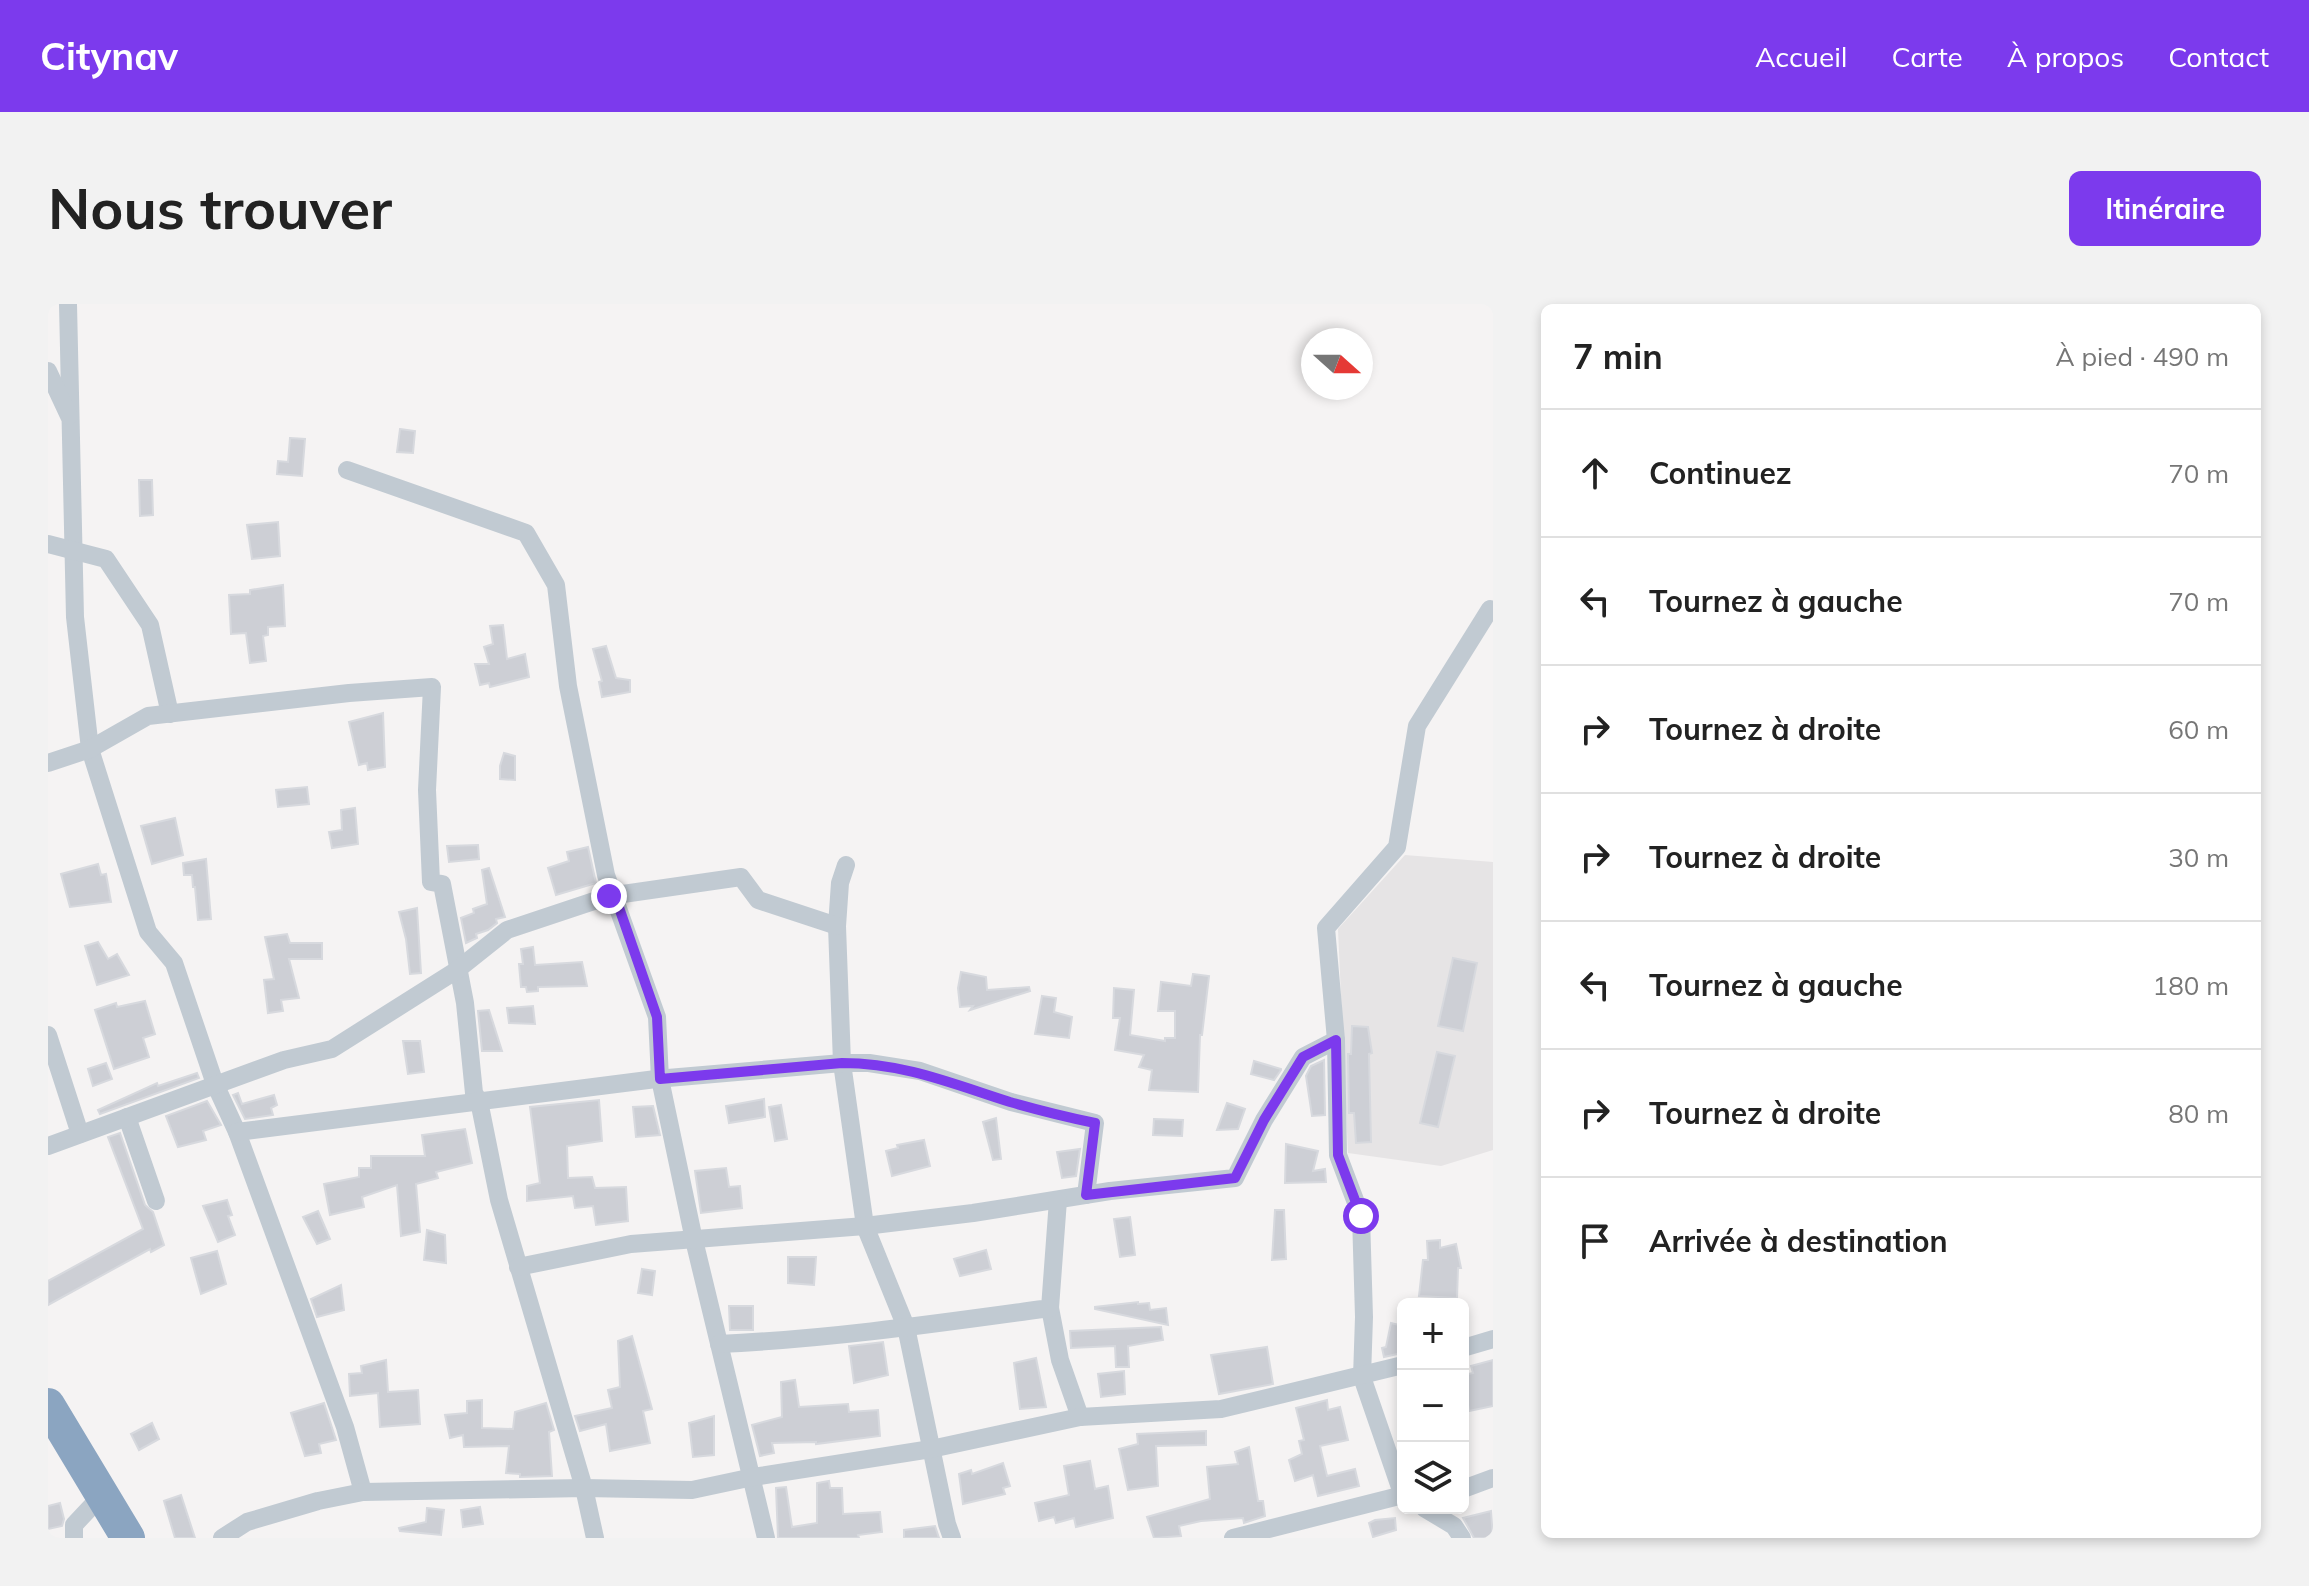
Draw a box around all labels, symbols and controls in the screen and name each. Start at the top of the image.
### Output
text: Citynav [40,32,178,80]
text: Accueil [1755,39,1848,74]
text: Carte [1892,39,1963,74]
text: À propos [2007,39,2124,74]
text: Contact [2168,39,2269,74]
button: Itinéraire [2069,171,2261,246]
text: Nous trouver [48,173,392,243]
north arrow [1301,328,1373,400]
text: 7 min [1573,335,1663,378]
text: À pied · 490 m [2056,340,2229,373]
icon: ahead [1573,451,1617,495]
text: Continuez [1649,454,1792,492]
text: 70 m [2168,457,2229,490]
icon: left [1573,579,1617,623]
text: Tournez à gauche [1649,582,1903,620]
text: 70 m [2168,585,2229,618]
icon: right [1573,707,1617,751]
text: Tournez à droite [1649,710,1881,748]
text: 60 m [2168,713,2229,746]
icon: right [1573,835,1617,879]
text: Tournez à droite [1649,838,1881,876]
text: 30 m [2168,841,2229,874]
route end [591,878,627,914]
icon: left [1573,963,1617,1007]
text: Tournez à gauche [1649,966,1903,1004]
text: 180 m [2153,969,2229,1002]
icon: right [1573,1091,1617,1135]
text: Tournez à droite [1649,1094,1881,1132]
text: 80 m [2168,1097,2229,1130]
route start [1343,1198,1379,1234]
icon: arrive [1573,1219,1617,1263]
text: Arrivée à destination [1649,1222,1948,1260]
map controls [1397,1298,1469,1514]
button: + [1397,1298,1469,1370]
button: − [1397,1370,1469,1442]
button: layers [1397,1442,1469,1514]

